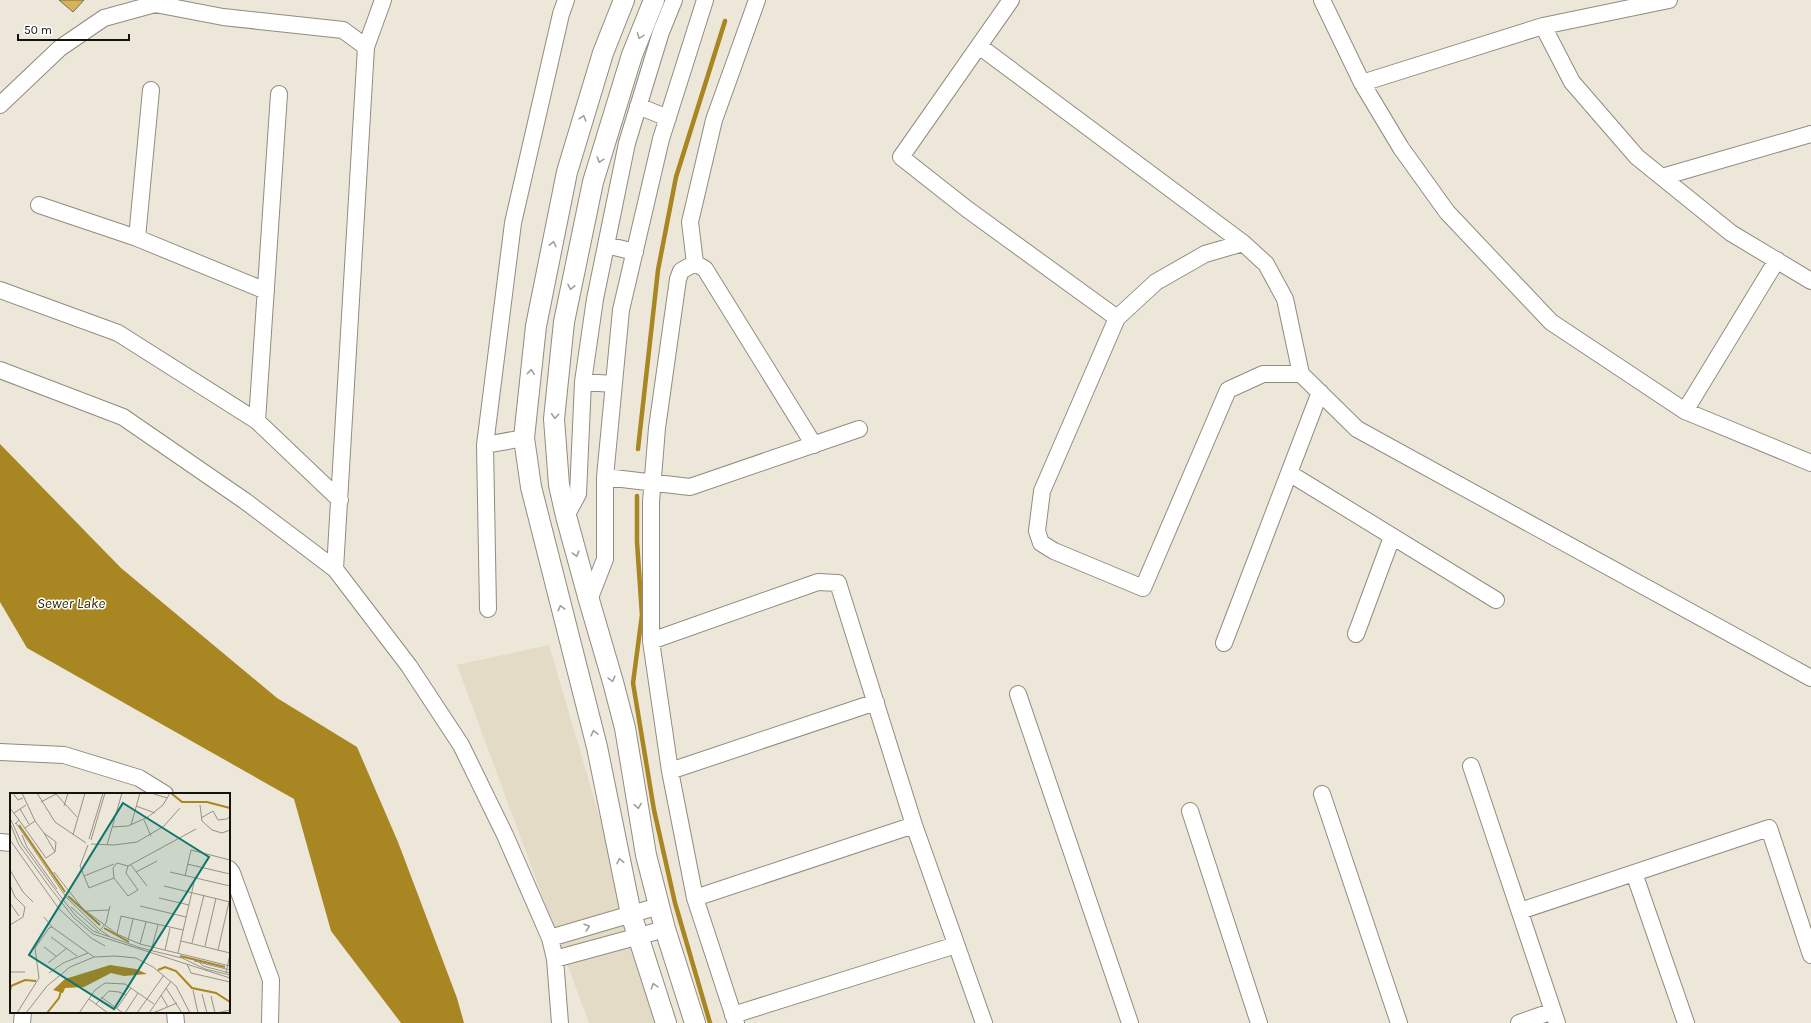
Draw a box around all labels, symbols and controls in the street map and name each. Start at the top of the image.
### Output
scale bar [18,16,129,42]
text: 50 m [24,23,52,37]
one-way arrow [636,33,644,40]
one-way arrow [578,114,587,121]
one-way arrow [596,156,605,163]
one-way arrow [548,241,556,247]
one-way arrow [567,284,576,290]
one-way arrow [526,369,535,375]
one-way arrow [551,413,559,419]
one-way arrow [572,551,580,557]
water label: Sewer Lake [37,594,105,612]
one-way arrow [557,604,566,611]
one-way arrow [608,676,616,682]
one-way arrow [590,730,598,737]
inset map [10,793,230,1013]
one-way arrow [633,803,642,809]
one-way arrow [617,858,625,864]
one-way arrow [584,923,591,932]
one-way arrow [650,983,659,990]

